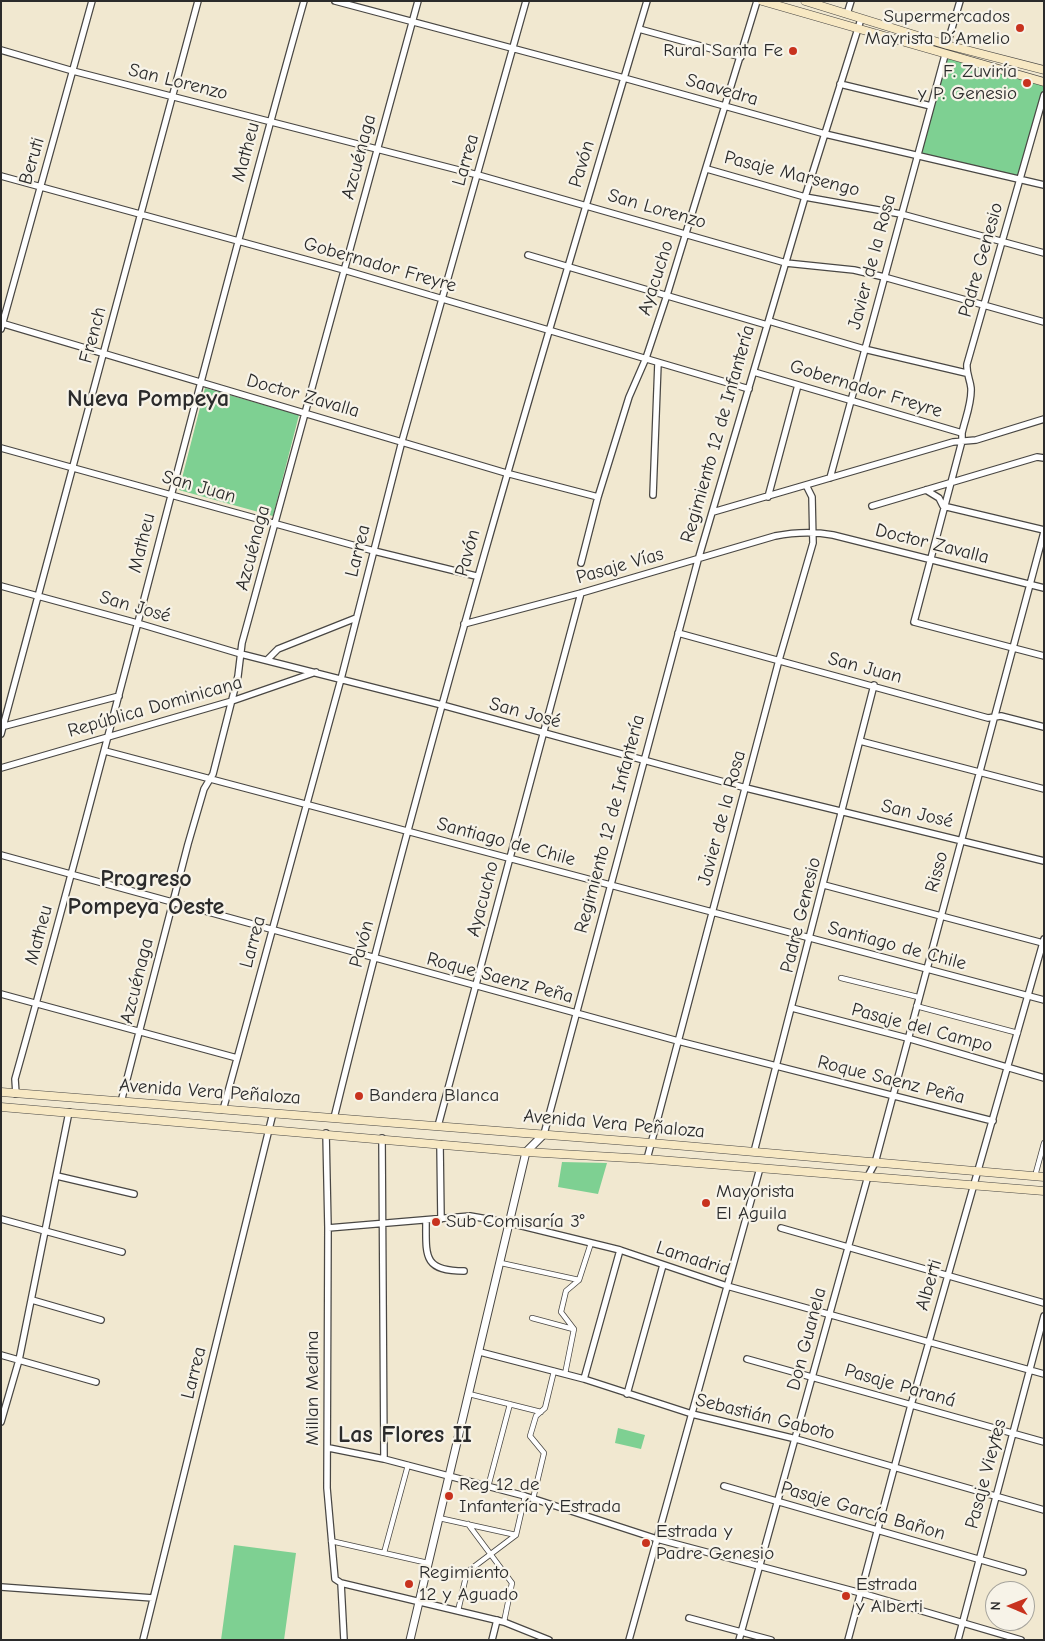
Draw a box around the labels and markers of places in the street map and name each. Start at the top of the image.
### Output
place label: Supermercados Mayrista D´Amelio [865,6,1010,50]
marker: Supermercados Mayrista D´Amelio [1014,22,1026,34]
place label: Rural Santa Fe [663,40,783,62]
marker: Rural Santa Fe [787,45,799,57]
place label: F. Zuviría y P. Genesio [918,61,1017,105]
marker: F. Zuviría y P. Genesio [1021,77,1033,89]
place label: Bandera Blanca [369,1085,499,1107]
marker: Bandera Blanca [353,1090,365,1102]
place label: Mayorista El Aguila [716,1181,794,1225]
marker: Mayorista El Aguila [700,1197,712,1209]
place label: Sub Comisaría 3° [446,1211,584,1233]
marker: Sub Comisaría 3° [430,1216,442,1228]
place label: Reg 12 de Infantería y Estrada [459,1474,621,1518]
marker: Reg 12 de Infantería y Estrada [443,1490,455,1502]
place label: Estrada y Padre Genesio [656,1521,774,1565]
marker: Estrada y Padre Genesio [640,1537,652,1549]
place label: Regimiento 12 y Aguado [419,1562,518,1606]
place label: Estrada y Alberti [856,1574,923,1618]
marker: Regimiento 12 y Aguado [403,1578,415,1590]
marker: Estrada y Alberti [840,1590,852,1602]

